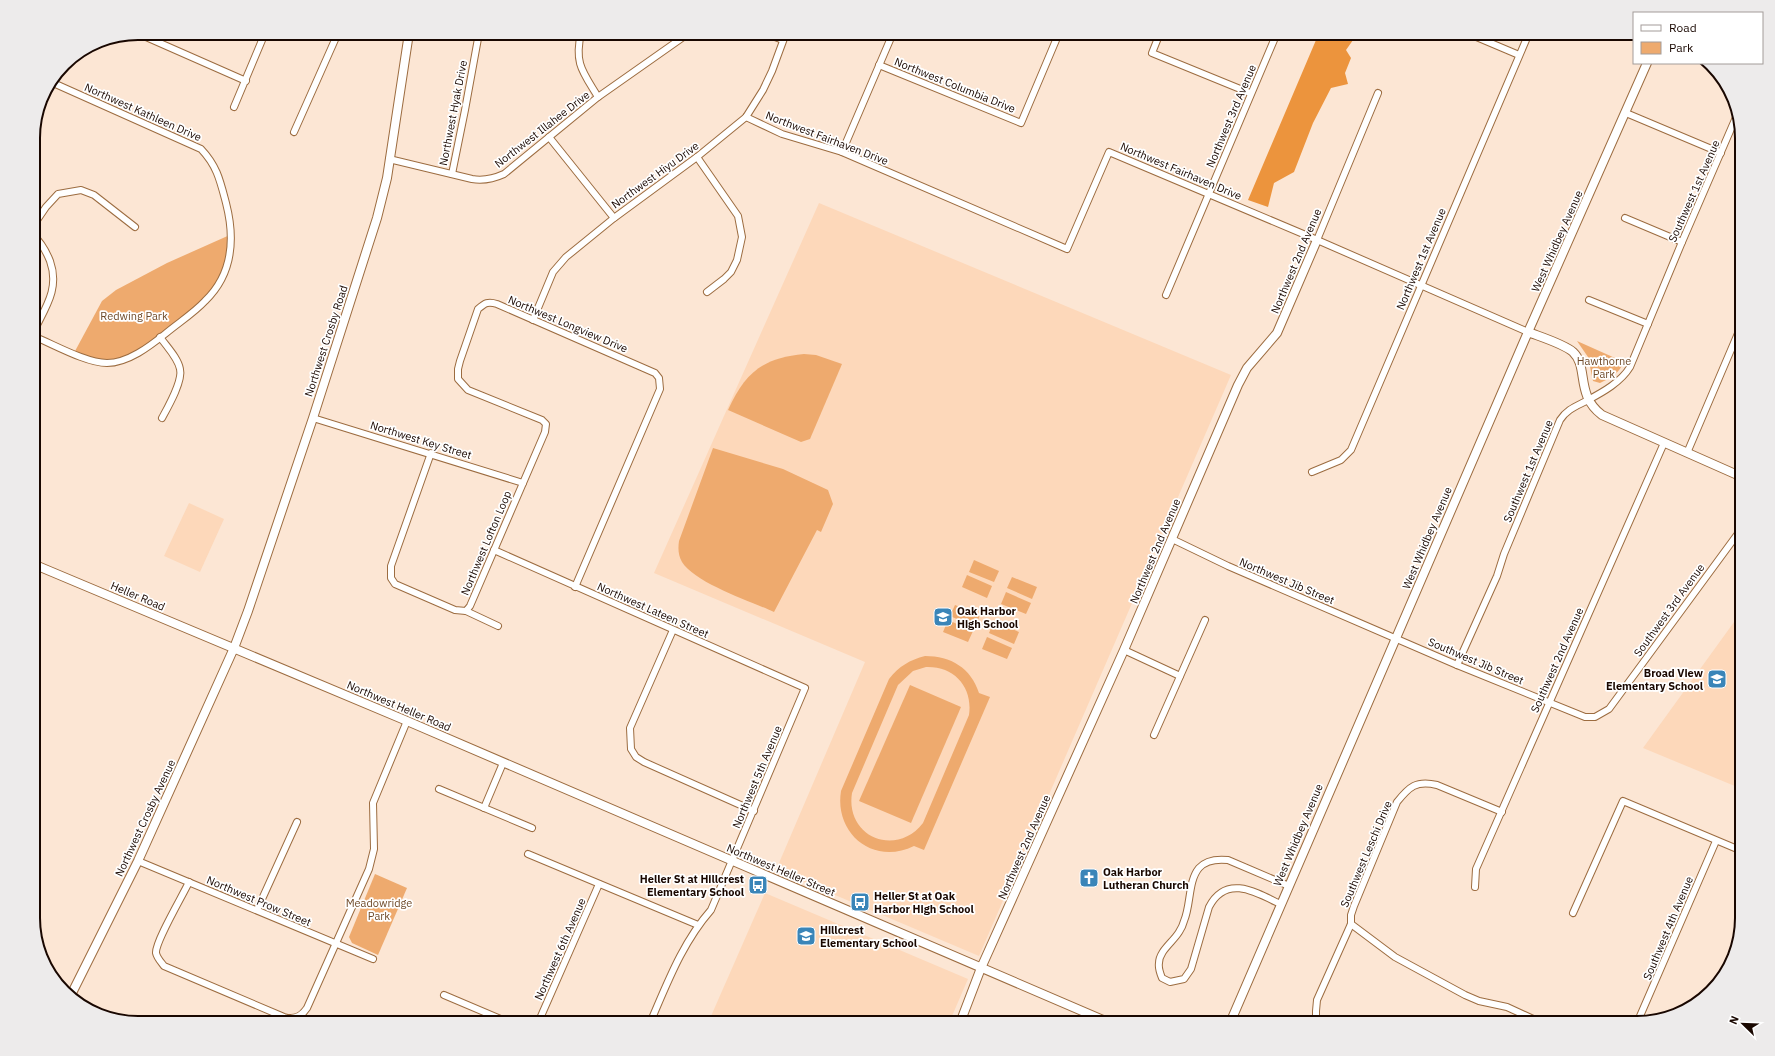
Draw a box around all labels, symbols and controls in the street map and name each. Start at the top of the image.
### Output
legend [1633,12,1763,64]
text: Road [1669,20,1697,35]
text: Park [1669,40,1694,55]
street label: Northwest Columbia Drive [892,54,1018,116]
street label: Northwest Hyak Drive [436,59,470,167]
street label: Northwest 3rd Avenue [1203,62,1259,170]
street label: Northwest Kathleen Drive [82,80,204,144]
street label: Northwest Illahee Drive [492,87,592,171]
street label: Northwest Fairhaven Drive [764,108,890,168]
street label: Southwest 1st Avenue [1665,138,1723,244]
street label: Northwest Hiyu Drive [609,139,701,211]
street label: Northwest Fairhaven Drive [1118,139,1244,203]
street label: West Whidbey Avenue [1528,188,1586,294]
street label: Northwest 2nd Avenue [1268,206,1324,316]
street label: Northwest 1st Avenue [1393,206,1449,312]
street label: Northwest Crosby Road [301,284,351,398]
street label: Northwest Longview Drive [506,292,630,356]
park label: Redwing Park [100,309,168,323]
park label: Hawthorne Park [1577,354,1631,381]
street label: Northwest Key Street [369,418,473,462]
street label: Southwest 1st Avenue [1500,418,1556,524]
street label: West Whidbey Avenue [1399,485,1455,591]
street label: Northwest Lofton Loop [458,489,514,597]
street label: Northwest 2nd Avenue [1127,496,1183,606]
street label: Northwest Jib Street [1237,555,1337,607]
street label: Southwest 3rd Avenue [1631,561,1707,659]
street label: Heller Road [109,578,167,614]
street label: Northwest Lateen Street [595,579,711,641]
place label: Oak Harbor High School [957,604,1019,631]
street label: Southwest 2nd Avenue [1528,605,1586,715]
school or university icon: Oak Harbor High School [932,606,954,628]
street label: Southwest Jib Street [1426,635,1526,688]
place label: Broad View Elementary School [1606,666,1704,693]
school or university icon: Broad View Elementary School [1706,668,1728,690]
street label: Northwest Heller Road [345,678,453,734]
street label: Northwest 5th Avenue [729,724,785,830]
street label: Northwest Crosby Avenue [112,757,178,879]
street label: West Whidbey Avenue [1270,782,1326,888]
street label: Northwest 2nd Avenue [995,793,1053,901]
street label: Southwest Leschi Drive [1337,799,1395,909]
street label: Northwest Heller Street [724,841,838,899]
place label: Oak Harbor Lutheran Church [1103,865,1189,892]
church icon: Oak Harbor Lutheran Church [1078,867,1100,889]
place label: Heller St at Hillcrest Elementary School [640,872,745,899]
street label: Northwest Prow Street [205,873,313,929]
bus stop icon: Heller St at Hillcrest Elementary School [747,874,769,896]
street label: Southwest 4th Avenue [1640,874,1696,982]
place label: Heller St at Oak Harbor High School [874,889,974,916]
bus stop icon: Heller St at Oak Harbor High School [849,891,871,913]
park label: Meadowridge Park [346,896,412,923]
street label: Northwest 6th Avenue [531,896,589,1002]
place label: Hillcrest Elementary School [820,923,918,950]
school or university icon: Hillcrest Elementary School [795,925,817,947]
north arrow [1723,1004,1763,1044]
text: N [1726,1014,1742,1026]

